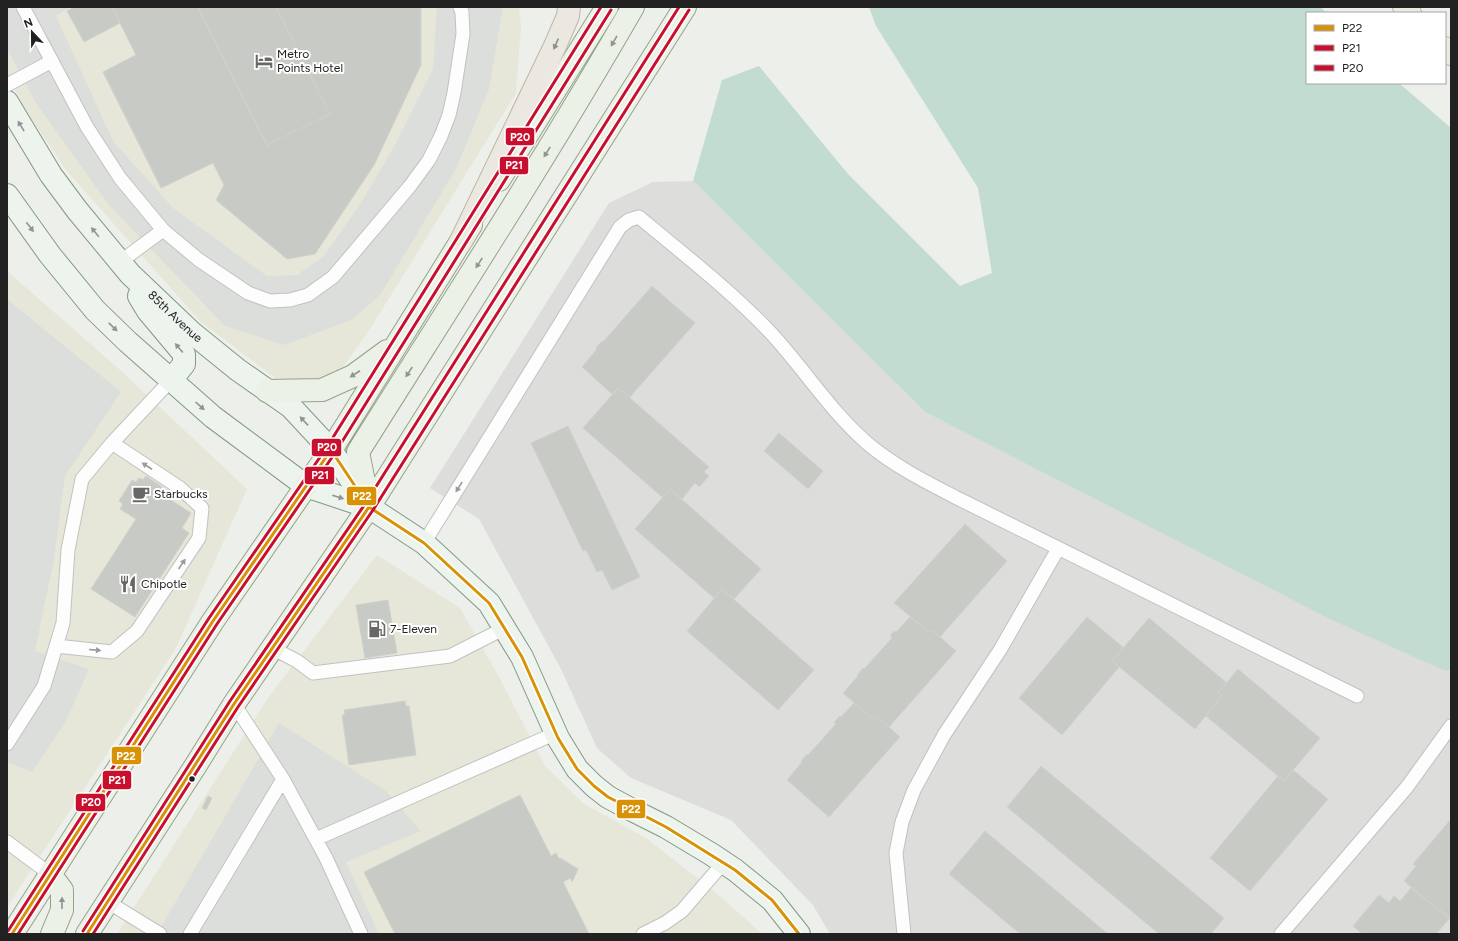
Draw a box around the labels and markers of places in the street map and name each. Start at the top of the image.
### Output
place label: Metro Points Hotel [277,47,343,75]
hotel icon: Metro Points Hotel [254,51,274,71]
cafe icon: Starbucks [131,484,151,504]
place label: Starbucks [154,487,208,501]
restaurant icon: Chipotle [118,574,138,594]
place label: Chipotle [141,577,187,591]
fuel station icon: 7-Eleven [367,619,387,639]
place label: 7-Eleven [390,622,437,636]
unlabelled marker [187,774,197,784]

